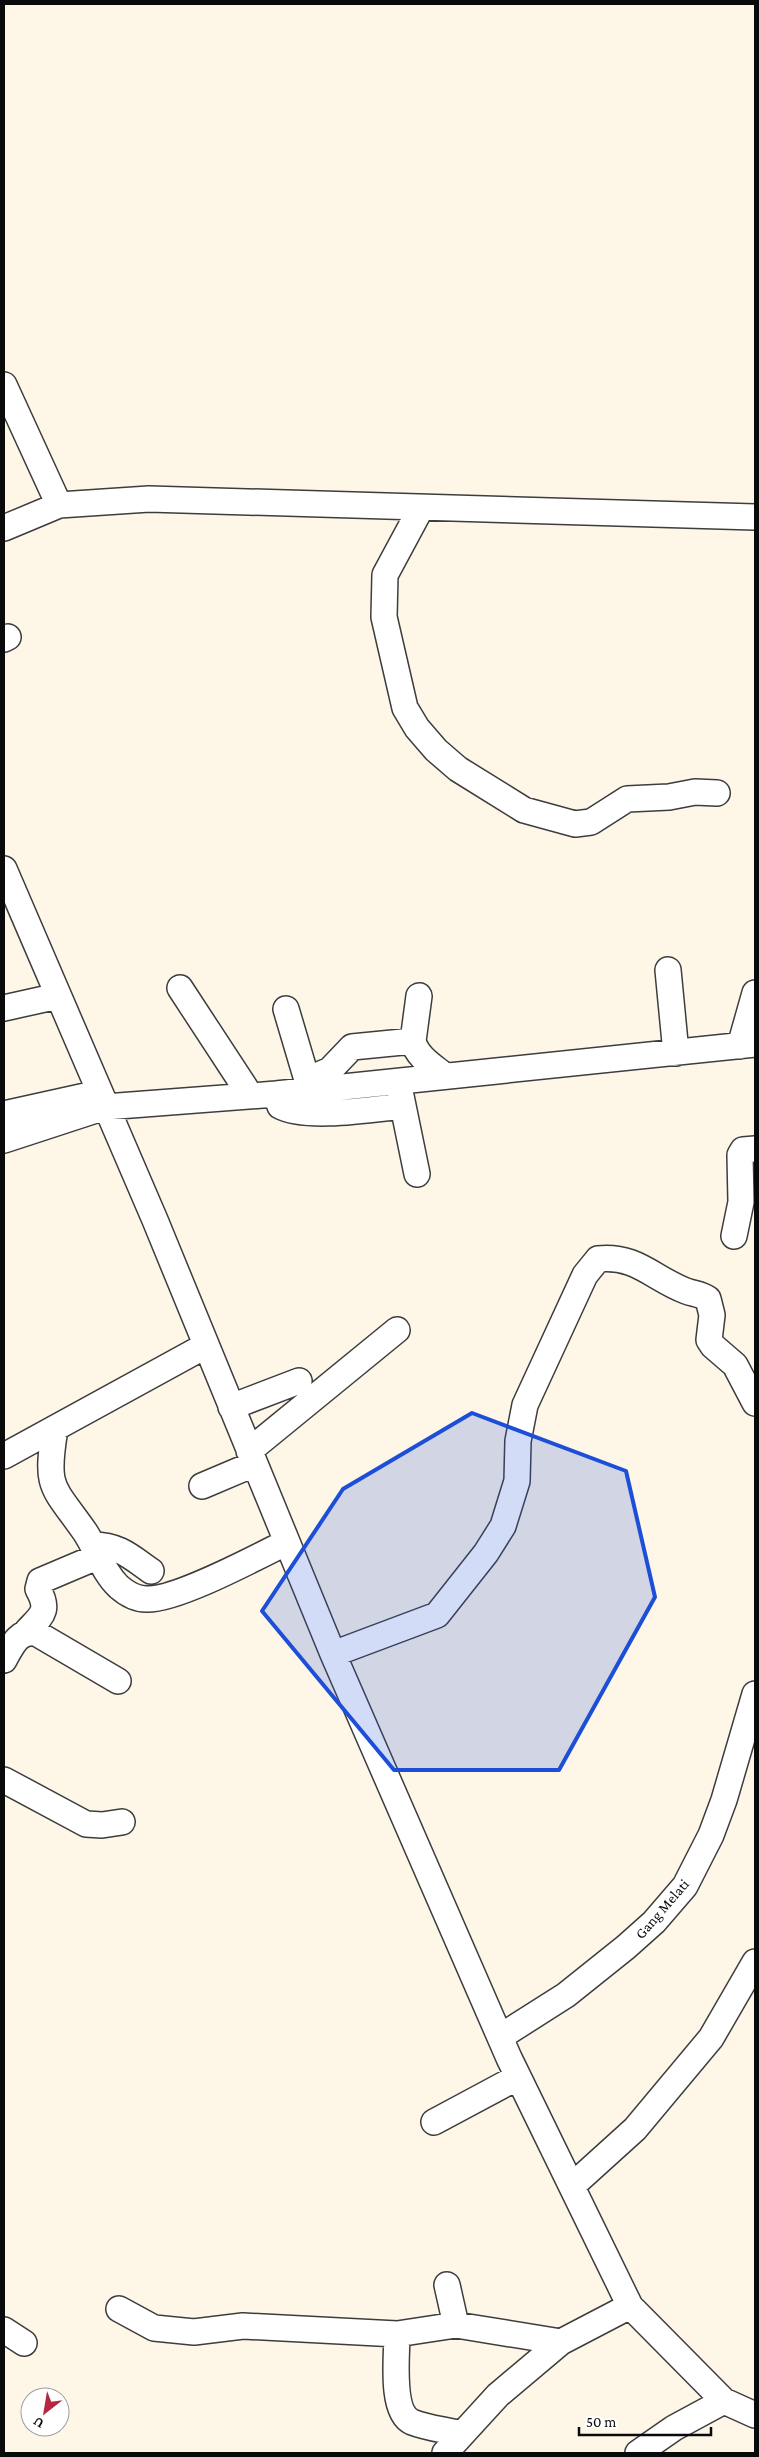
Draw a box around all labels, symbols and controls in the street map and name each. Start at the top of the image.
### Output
street label: Gang Melati [632,1876,693,1943]
north arrow [20,2387,70,2437]
scale bar [579,2404,712,2436]
text: U [30,2414,47,2432]
text: 50 m [586,2414,616,2430]

